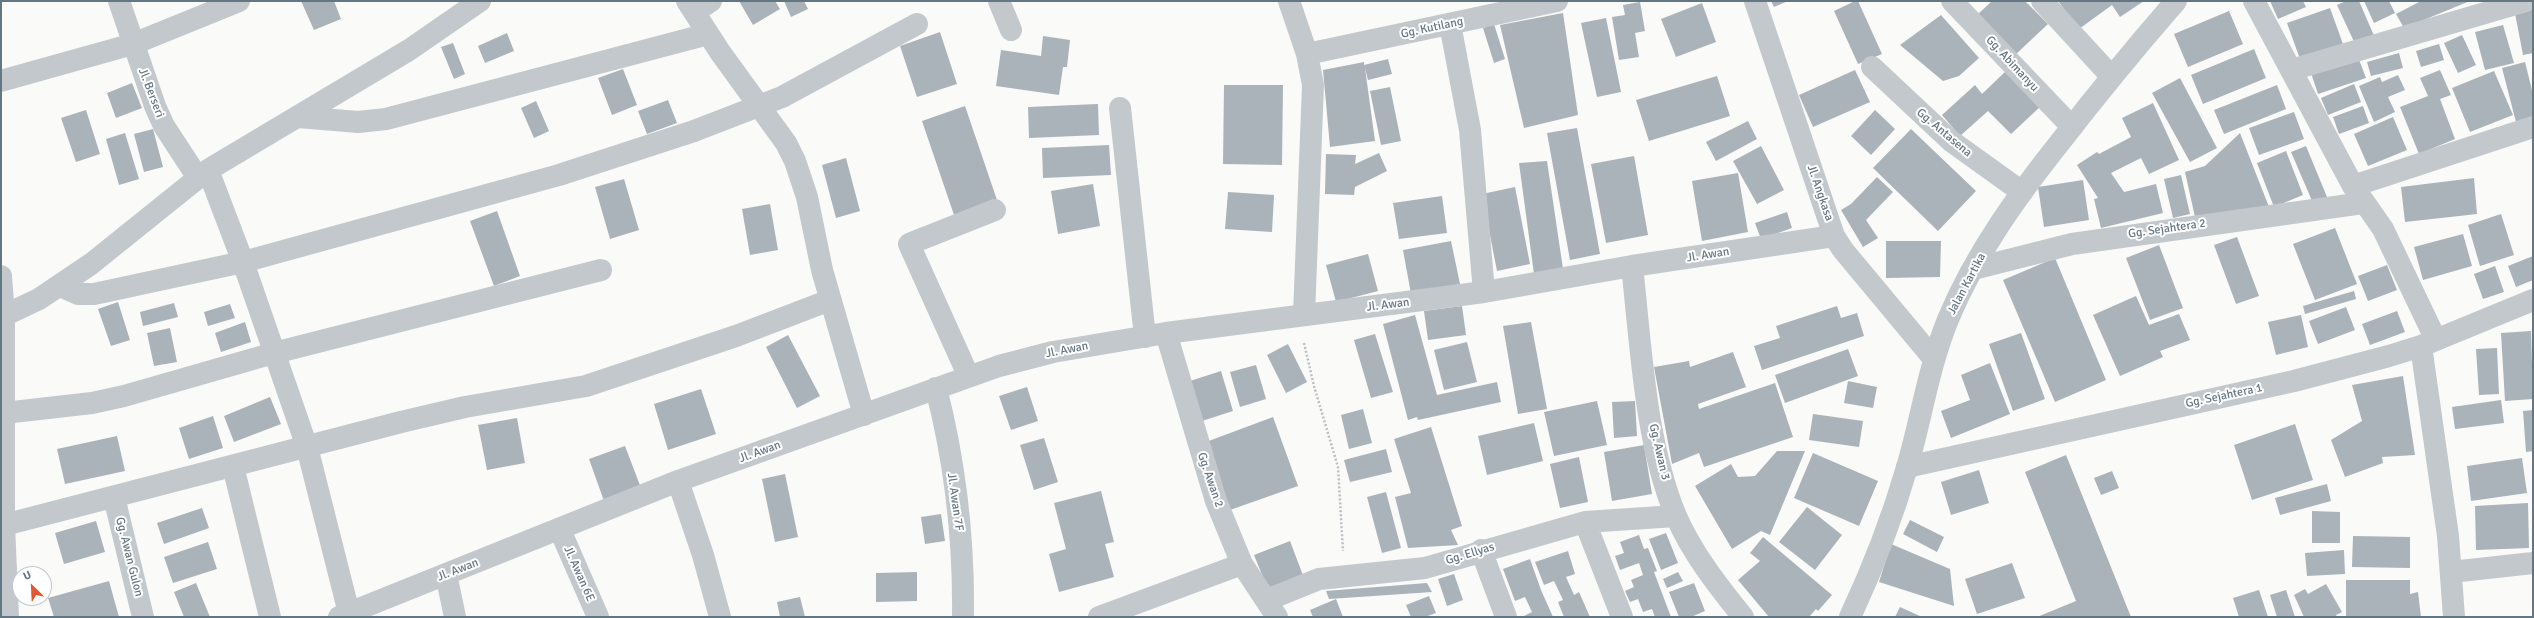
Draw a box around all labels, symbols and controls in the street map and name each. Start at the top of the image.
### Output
street label: Gg. Kutilang [1399,14,1465,42]
street label: Gg. Abimanyu [1983,33,2041,95]
street label: Jl. Berseri [135,66,167,120]
street label: Gg. Antasena [1913,106,1975,160]
street label: Jl. Angkasa [1804,163,1836,223]
street label: Gg. Sejahtera 2 [2127,216,2207,242]
street label: Jl. Awan [1686,245,1730,265]
street label: Jalan Kartika [1945,251,1989,317]
street label: Jl. Awan [1366,295,1410,315]
street label: Jl. Awan [1044,339,1090,361]
street label: Gg. Sejahtera 1 [2184,381,2264,411]
street label: Gg. Awan 3 [1646,422,1672,482]
street label: Jl. Awan [737,438,783,466]
street label: Gg. Awan 2 [1194,451,1226,509]
street label: Jl. Awan 7F [944,472,966,532]
street label: Gg. Awan Gulon [112,516,146,598]
street label: Gg. Ellyas [1444,540,1496,568]
street label: Jl. Awan 6E [560,544,598,604]
street label: Jl. Awan [435,556,481,584]
north arrow [12,566,52,606]
text: U [21,568,33,583]

